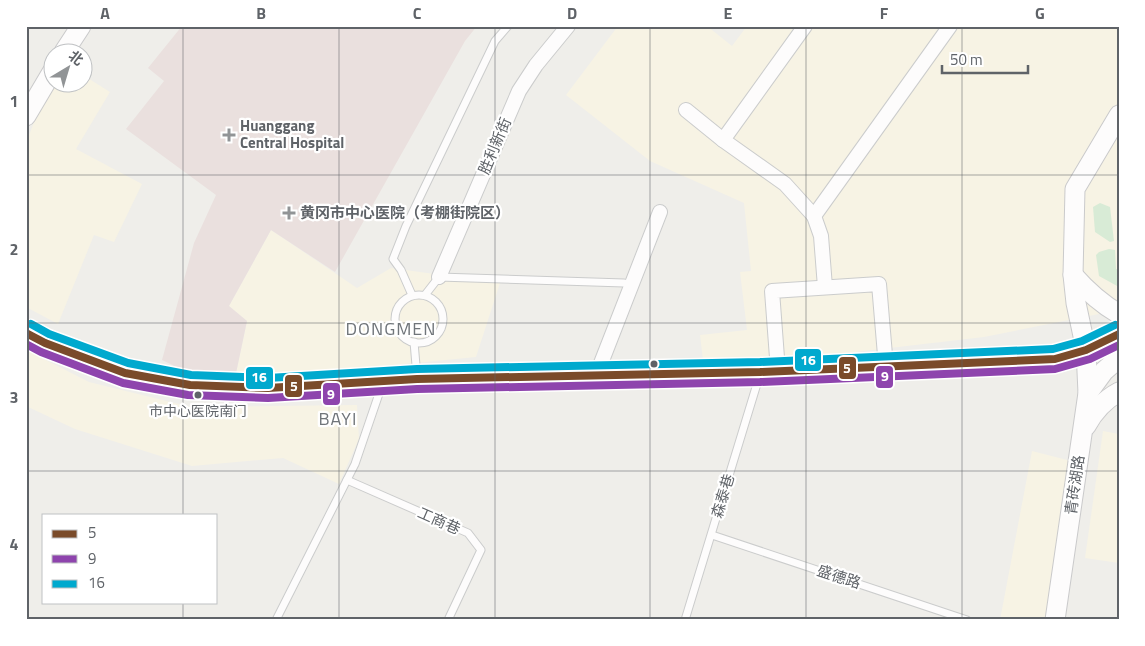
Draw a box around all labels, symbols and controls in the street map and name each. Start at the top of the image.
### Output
text: A [100,1,110,25]
text: B [256,1,266,25]
text: C [413,1,422,25]
text: D [567,1,577,25]
text: E [724,1,733,25]
text: F [880,1,889,25]
text: G [1035,1,1045,25]
north arrow [42,42,92,92]
scale bar [942,42,1029,74]
text: 北 [64,45,88,70]
text: 50 m [950,48,983,71]
text: 1 [10,89,18,113]
place label: Huanggang Central Hospital [240,114,344,154]
street label: 胜利新街 [472,114,517,178]
marker: Huanggang Central Hospital [222,128,236,142]
place label: 黄冈市中心医院（考棚街院区） [300,201,510,224]
marker: 黄冈市中心医院（考棚街院区） [282,206,296,220]
text: 2 [10,237,18,261]
district label: DONGMEN [346,315,437,342]
line badge: 16 [794,348,822,372]
text: 16 [800,349,816,370]
line badge: 5 [838,356,857,380]
text: 5 [843,357,851,378]
unlabelled marker [649,359,659,369]
line badge: 9 [875,365,894,389]
text: 9 [881,365,889,386]
line badge: 16 [245,366,274,390]
text: 16 [251,366,267,387]
line badge: 5 [284,374,303,398]
text: 5 [290,375,298,396]
line badge: 9 [322,382,341,406]
text: 9 [327,383,335,404]
text: 3 [10,385,18,409]
marker: 市中心医院南门 [193,390,203,400]
place label: 市中心医院南门 [149,400,247,421]
district label: BAYI [319,405,357,432]
street label: 青砖湖路 [1059,454,1090,516]
street label: 森泰巷 [705,471,740,521]
street label: 工商巷 [414,501,464,540]
legend [42,514,218,604]
text: 5 [88,521,96,544]
text: 4 [10,532,19,556]
text: 9 [88,547,96,570]
street label: 盛德路 [814,559,864,594]
text: 16 [88,571,105,594]

